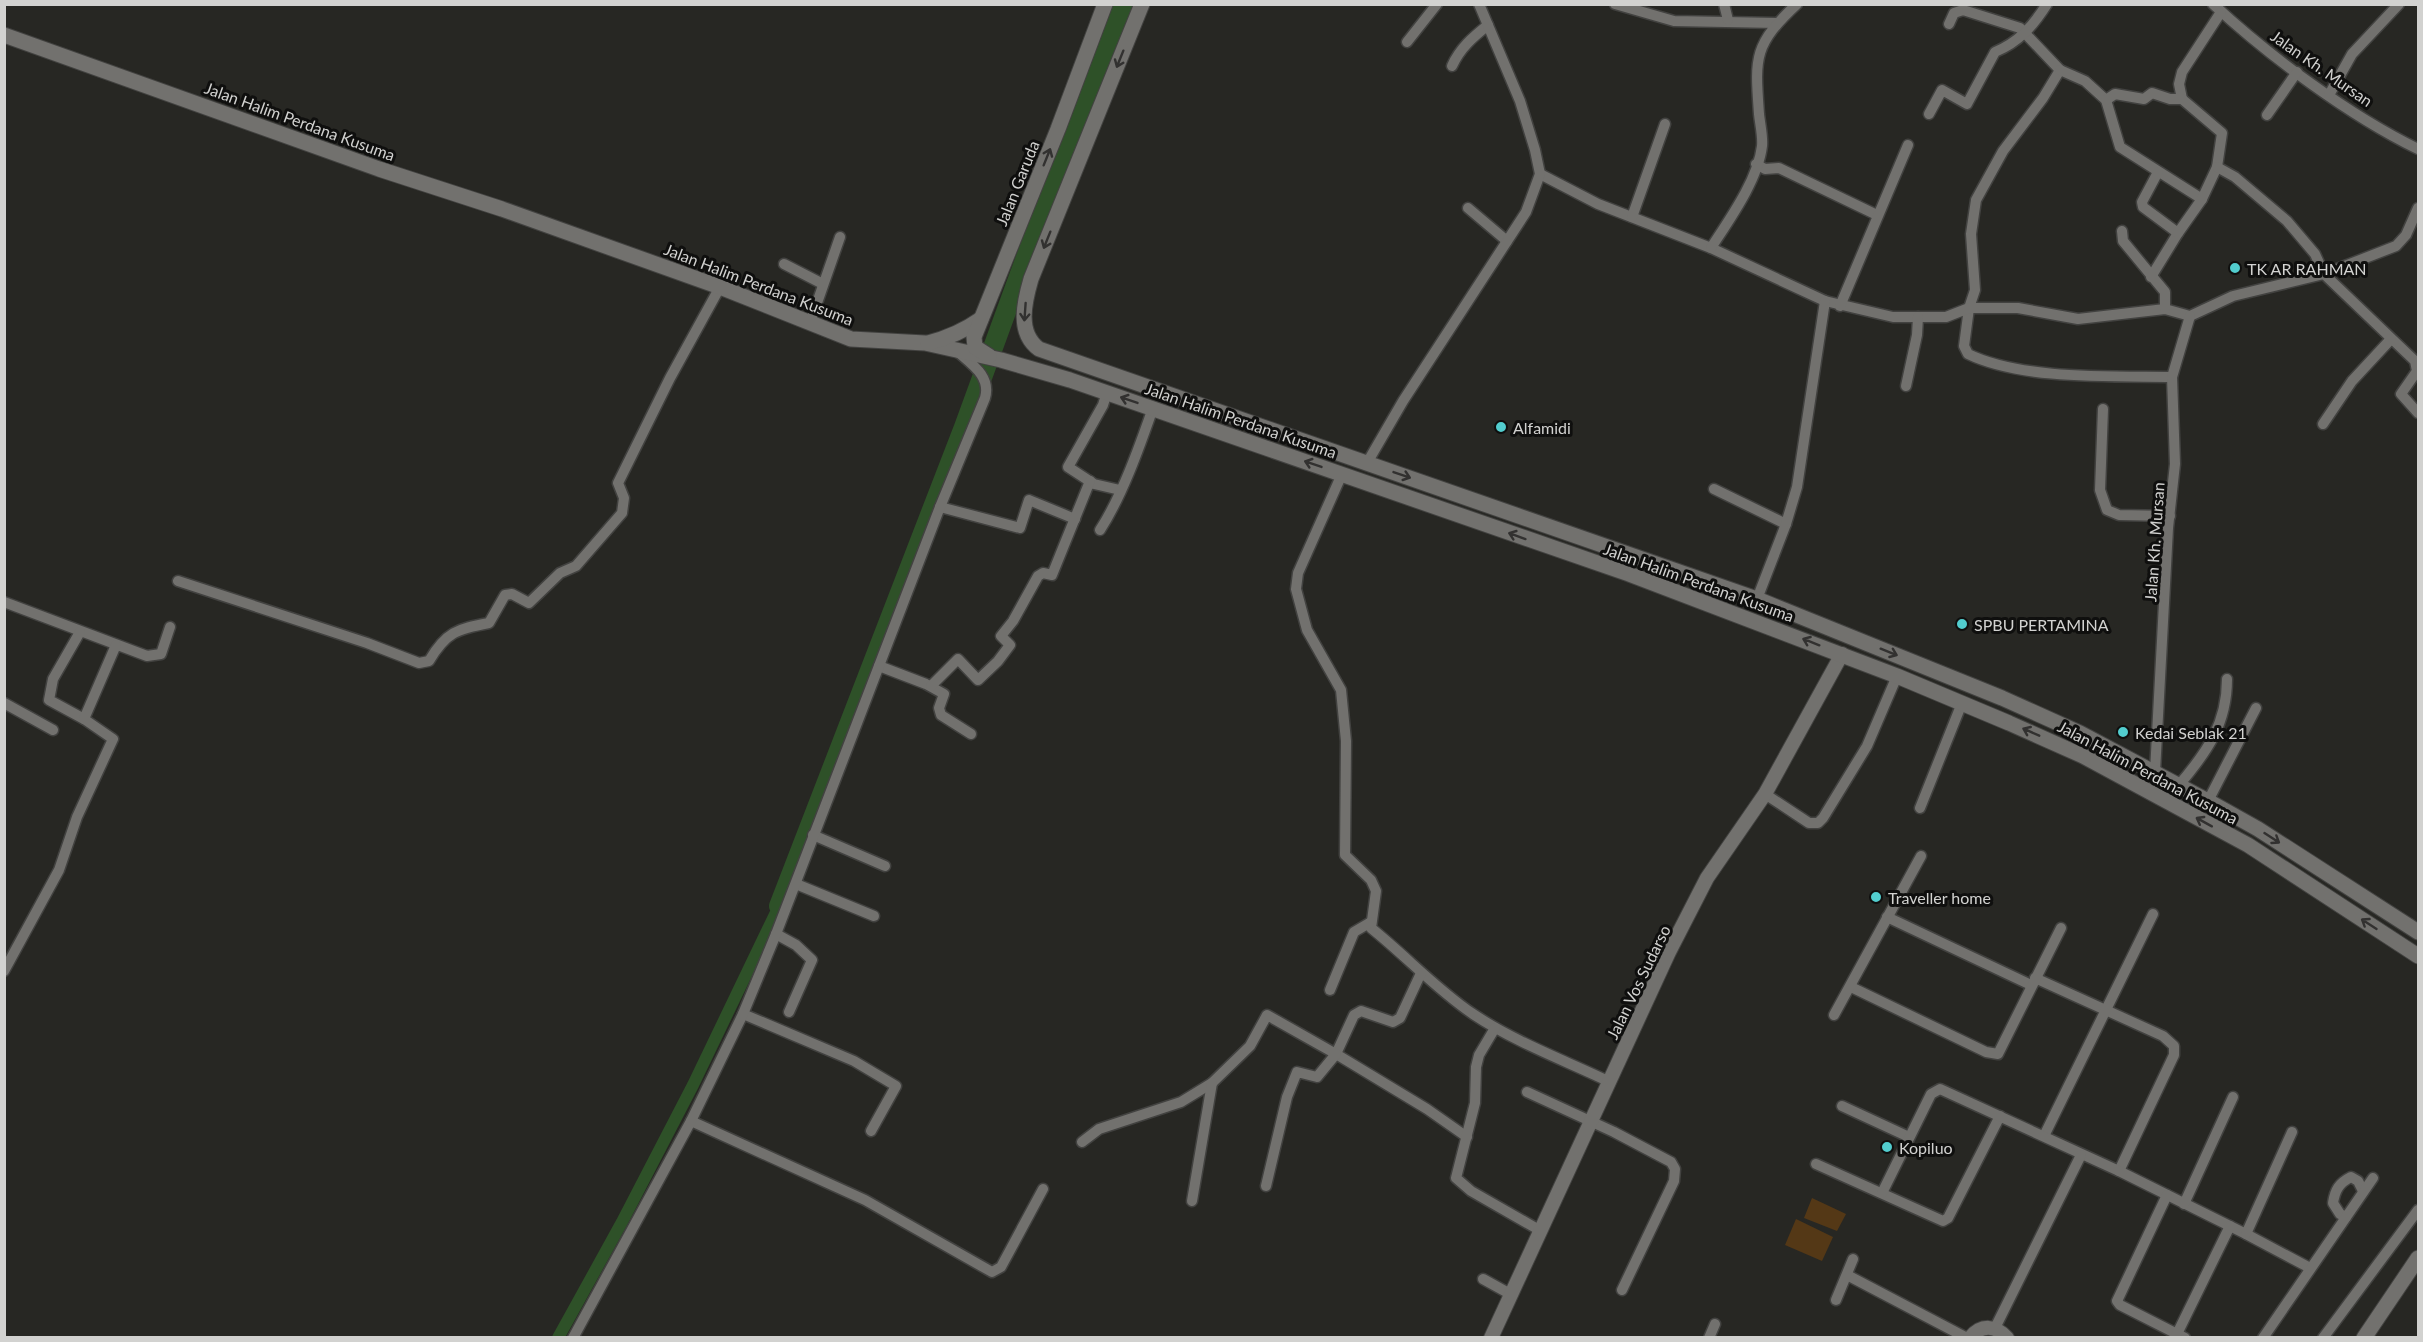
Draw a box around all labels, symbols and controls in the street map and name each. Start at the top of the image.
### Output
street label: Jalan Kh. Mursan [2267,26,2377,110]
one-way arrow [1114,49,1125,67]
street label: Jalan Halim Perdana Kusuma [202,78,398,164]
street label: Jalan Garuda [991,138,1043,228]
one-way arrow [1042,148,1053,166]
one-way arrow [1041,230,1052,248]
street label: Jalan Halim Perdana Kusuma [662,239,856,329]
place label: TK AR RAHMAN [2247,259,2367,278]
marker: TK AR RAHMAN [2228,261,2242,275]
one-way arrow [1019,301,1030,321]
street label: Jalan Halim Perdana Kusuma [1143,378,1339,462]
one-way arrow [1120,394,1139,405]
place label: Alfamidi [1513,418,1571,437]
marker: Alfamidi [1494,420,1508,434]
one-way arrow [1304,457,1323,468]
one-way arrow [1393,470,1411,481]
street label: Jalan Kh. Mursan [2140,482,2168,602]
one-way arrow [1508,530,1527,541]
street label: Jalan Halim Perdana Kusuma [1601,539,1797,625]
place label: SPBU PERTAMINA [1974,615,2109,634]
marker: SPBU PERTAMINA [1955,617,1969,631]
one-way arrow [1803,636,1821,647]
one-way arrow [1879,647,1898,658]
street label: Jalan Halim Perdana Kusuma [2055,716,2241,828]
place label: Kedai Seblak 21 [2135,723,2247,742]
marker: Kedai Seblak 21 [2116,725,2130,739]
one-way arrow [2022,726,2040,738]
one-way arrow [2196,816,2213,828]
one-way arrow [2263,832,2280,844]
place label: Traveller home [1888,888,1991,907]
marker: Traveller home [1869,890,1883,904]
one-way arrow [2361,918,2378,931]
street label: Jalan Vos Sudarso [1602,922,1674,1042]
place label: Kopiluo [1899,1138,1953,1157]
marker: Kopiluo [1880,1140,1894,1154]

